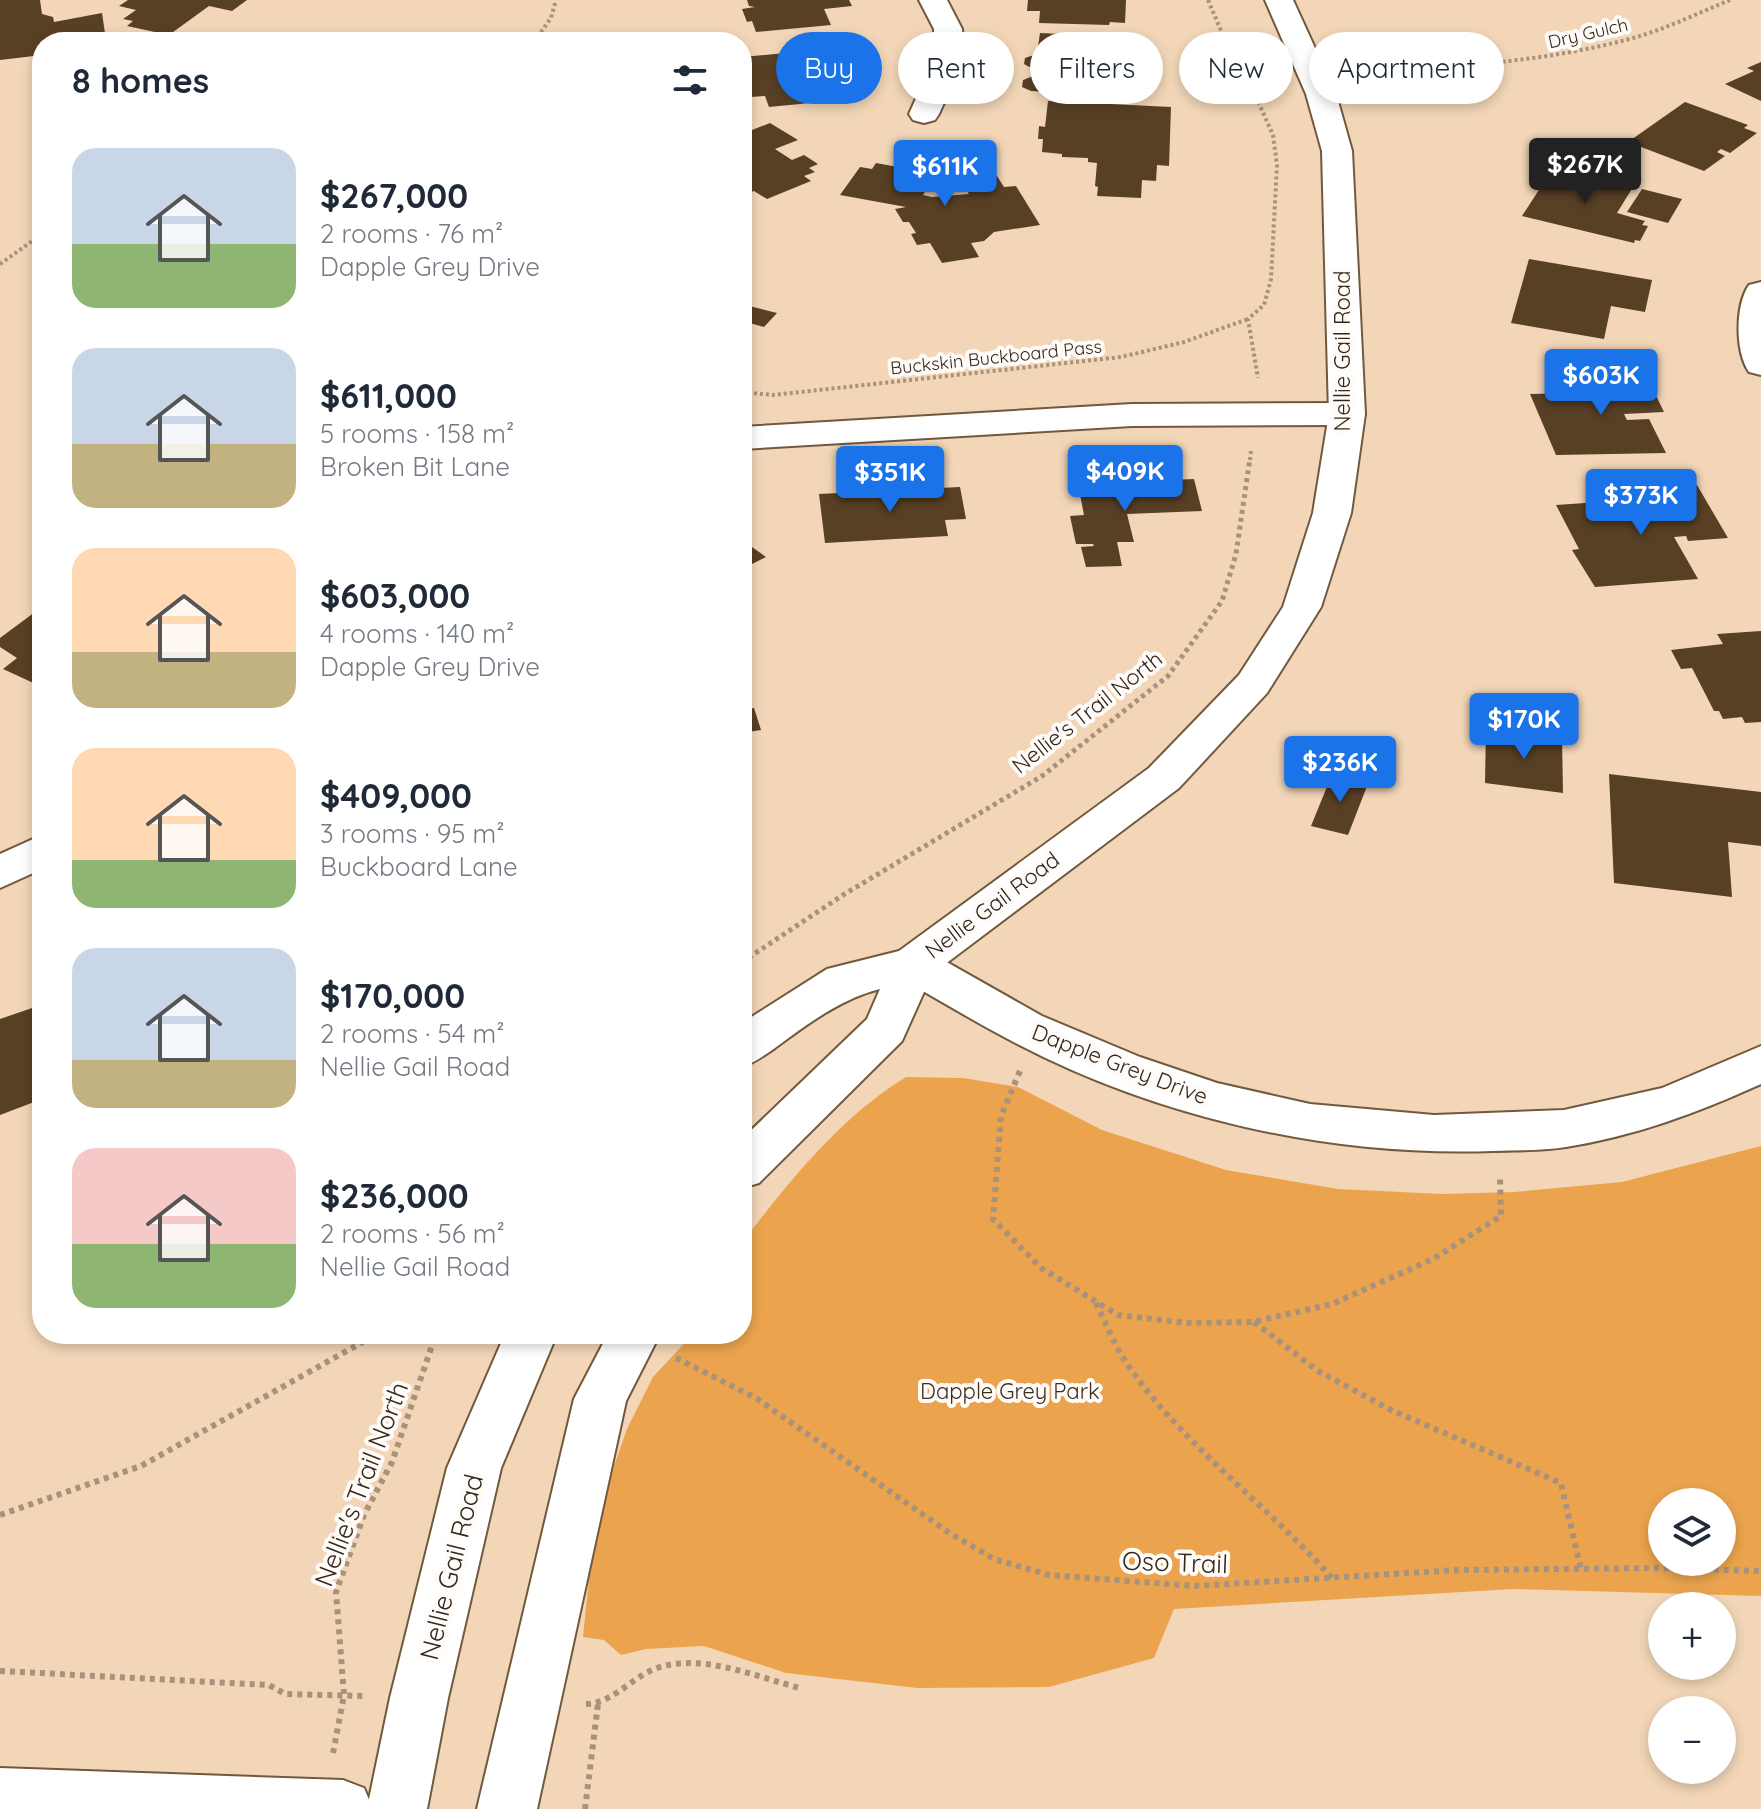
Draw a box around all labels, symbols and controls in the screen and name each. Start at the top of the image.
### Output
street label: Dry Gulch [1546,13,1630,53]
chip: Buy [776,32,882,104]
chip: Rent [898,32,1014,104]
chip: Filters [1030,32,1163,104]
chip: New [1179,32,1293,104]
chip: Apartment [1309,32,1504,104]
icon: filters [668,58,712,102]
text: 8 homes [72,59,209,102]
pin: $267K [1529,138,1641,206]
pin: $611K [889,140,1001,208]
text: $267K [1547,147,1623,180]
text: $611K [912,149,978,182]
text: $267,000 [320,174,468,217]
icon: home [136,180,232,276]
text: 2 rooms · 76 m² [320,217,503,250]
text: Dapple Grey Drive [320,250,540,283]
street label: Nellie Gail Road [1328,271,1356,432]
street label: Buckskin Buckboard Pass [889,334,1103,380]
pin: $603K [1545,349,1657,417]
text: $603K [1563,358,1639,391]
text: $611,000 [320,374,457,417]
icon: home [136,380,232,476]
text: 5 rooms · 158 m² [320,417,514,450]
pin: $409K [1069,445,1181,513]
pin: $351K [834,446,946,514]
text: Broken Bit Lane [320,450,510,483]
text: $409K [1086,454,1164,487]
text: $351K [854,455,926,488]
pin: $373K [1585,469,1697,537]
text: $373K [1604,478,1678,511]
text: $603,000 [320,574,470,617]
icon: home [136,580,232,676]
text: 4 rooms · 140 m² [320,617,514,650]
street label: Nellie's Trail North [1006,645,1168,779]
text: Dapple Grey Drive [320,650,540,683]
pin: $170K [1468,693,1580,761]
text: $170K [1488,702,1560,735]
pin: $236K [1284,736,1396,804]
text: $236K [1302,745,1378,778]
text: $409,000 [320,774,472,817]
icon: home [136,780,232,876]
text: 3 rooms · 95 m² [320,817,504,850]
street label: Nellie Gail Road [919,845,1065,965]
text: Buckboard Lane [320,850,518,883]
text: $170,000 [320,974,465,1017]
icon: home [136,980,232,1076]
text: 2 rooms · 54 m² [320,1017,504,1050]
street label: Dapple Grey Drive [1028,1018,1212,1110]
text: Nellie Gail Road [320,1050,510,1083]
text: $236,000 [320,1174,469,1217]
icon: home [136,1180,232,1276]
text: 2 rooms · 56 m² [320,1217,505,1250]
text: Nellie Gail Road [320,1250,510,1283]
street label: Nellie's Trail North [307,1377,415,1591]
park label: Dapple Grey Park [920,1377,1100,1405]
street label: Nellie Gail Road [412,1471,490,1663]
map controls [1648,1488,1736,1784]
button: layers [1648,1488,1736,1576]
street label: Oso Trail [1121,1544,1229,1580]
button: + [1648,1592,1736,1680]
button: − [1648,1696,1736,1784]

